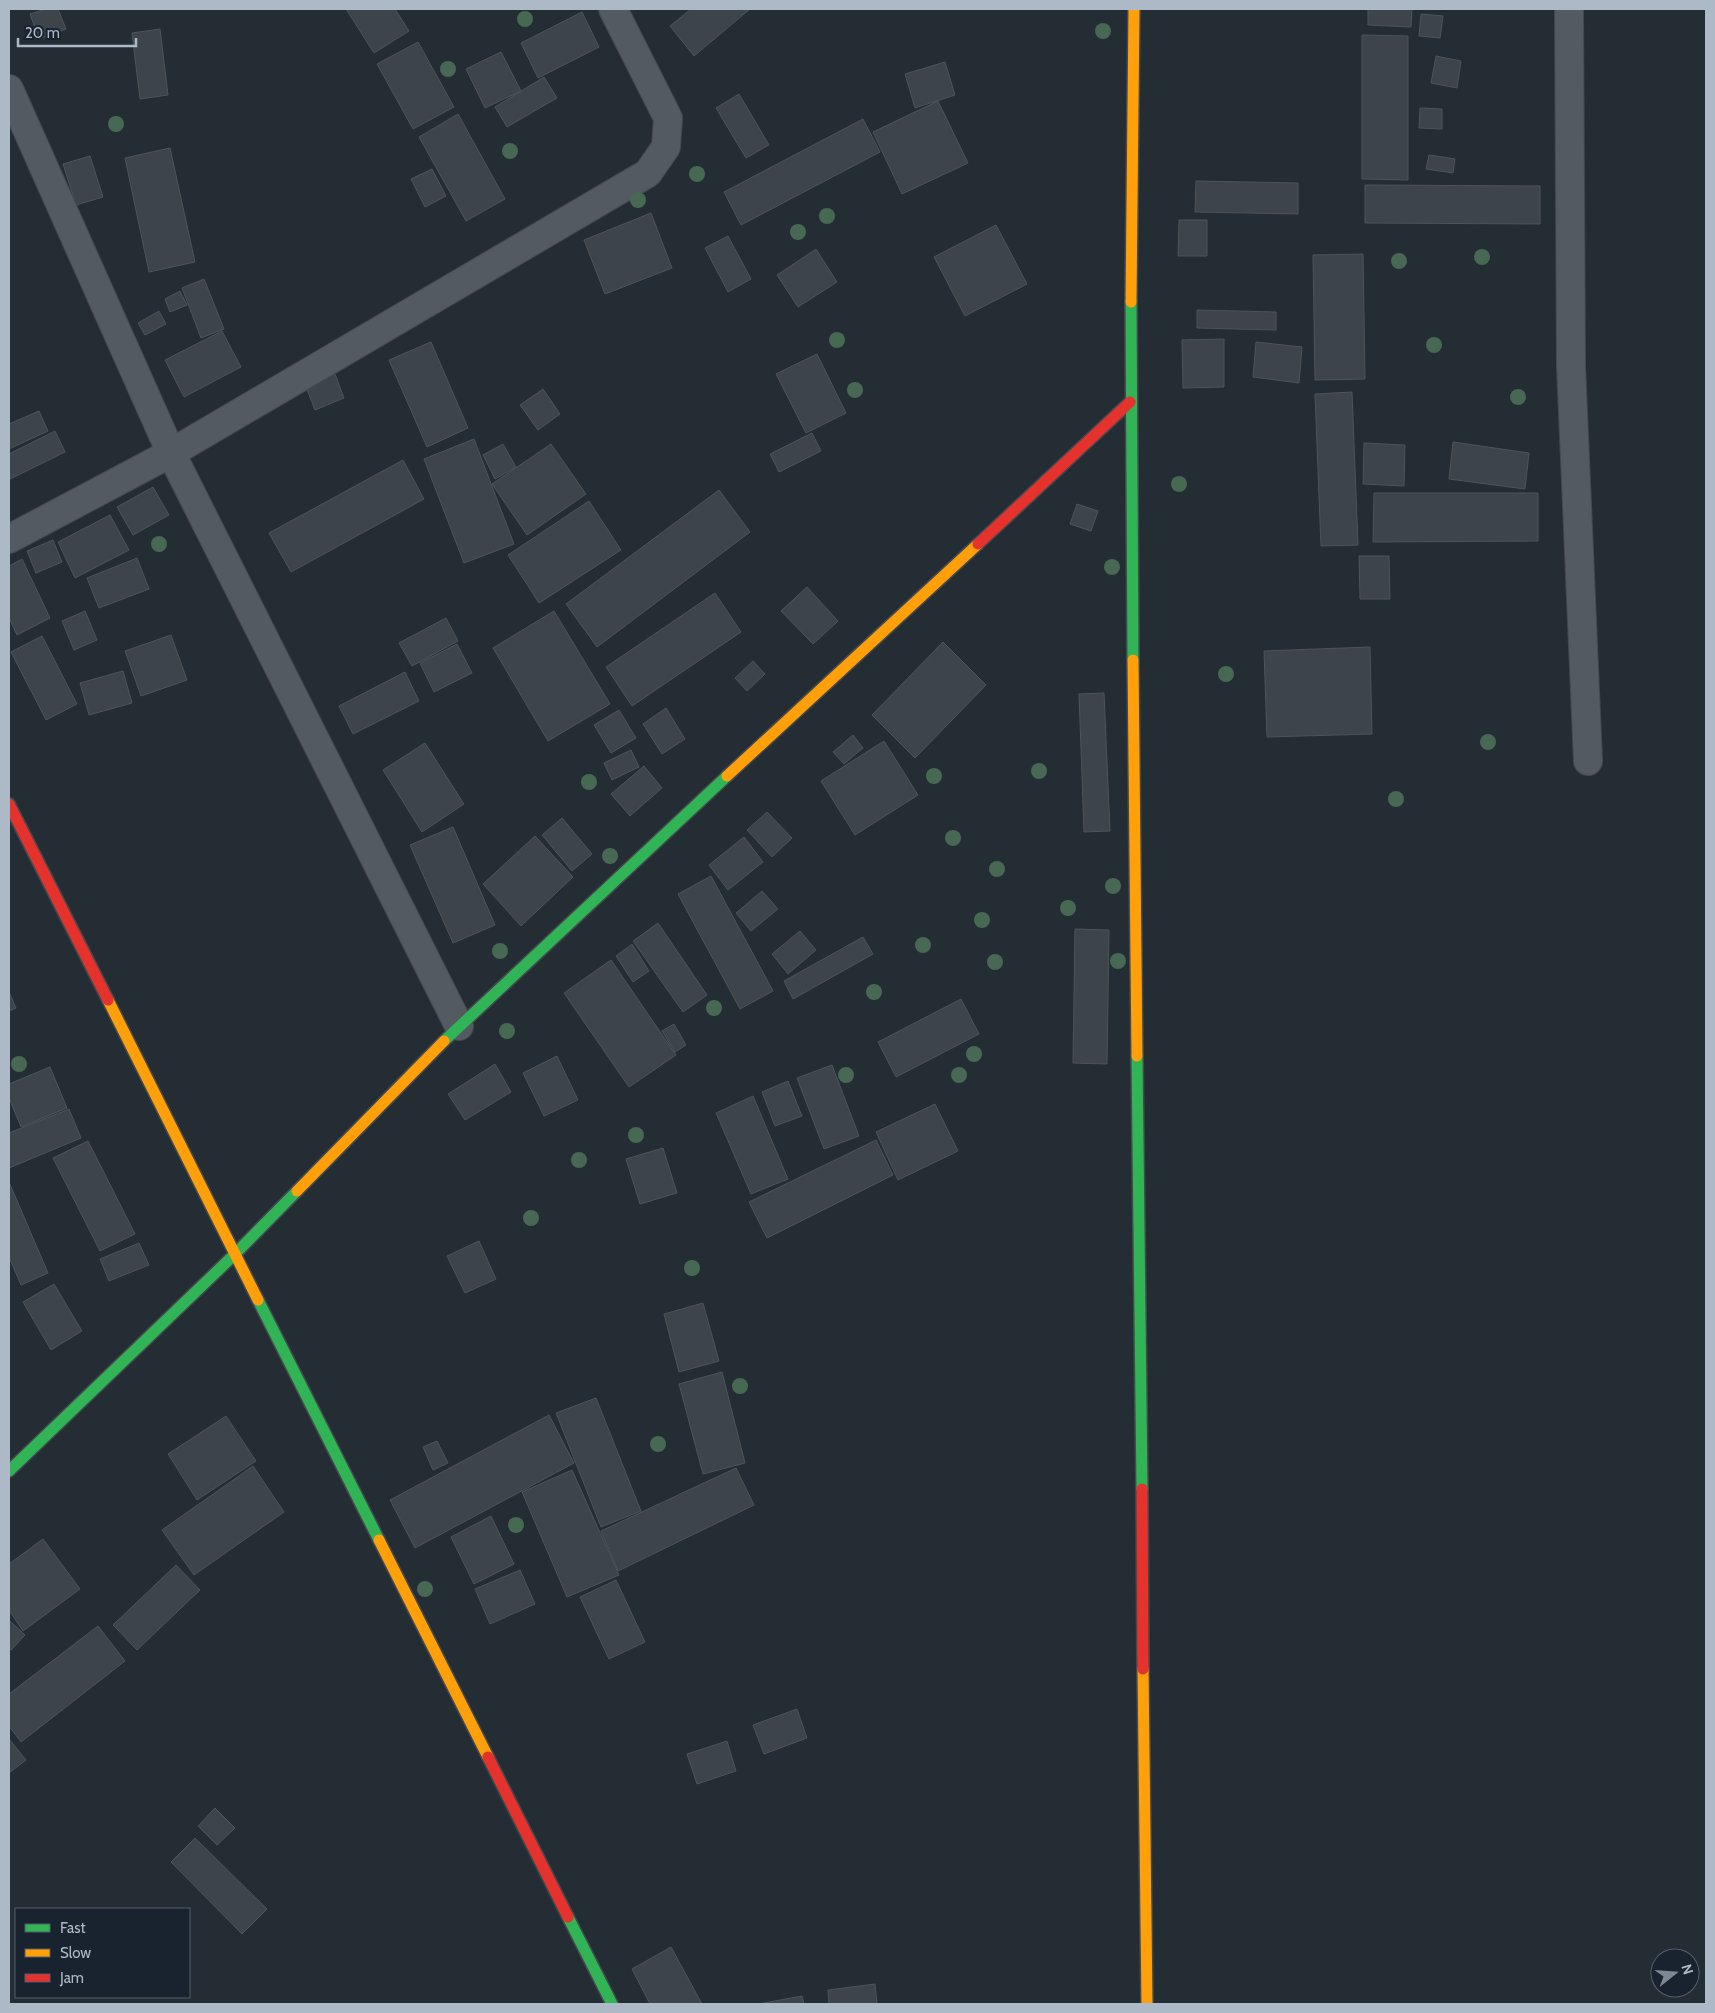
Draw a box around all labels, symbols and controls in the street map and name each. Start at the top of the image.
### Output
scale bar [18,15,135,47]
text: 20 m [25,24,60,42]
legend [15,1908,190,1998]
text: Fast [60,1919,85,1937]
text: Slow [60,1944,91,1962]
north arrow [1650,1948,1700,1998]
text: N [1677,1962,1697,1977]
text: Jam [59,1969,84,1987]

